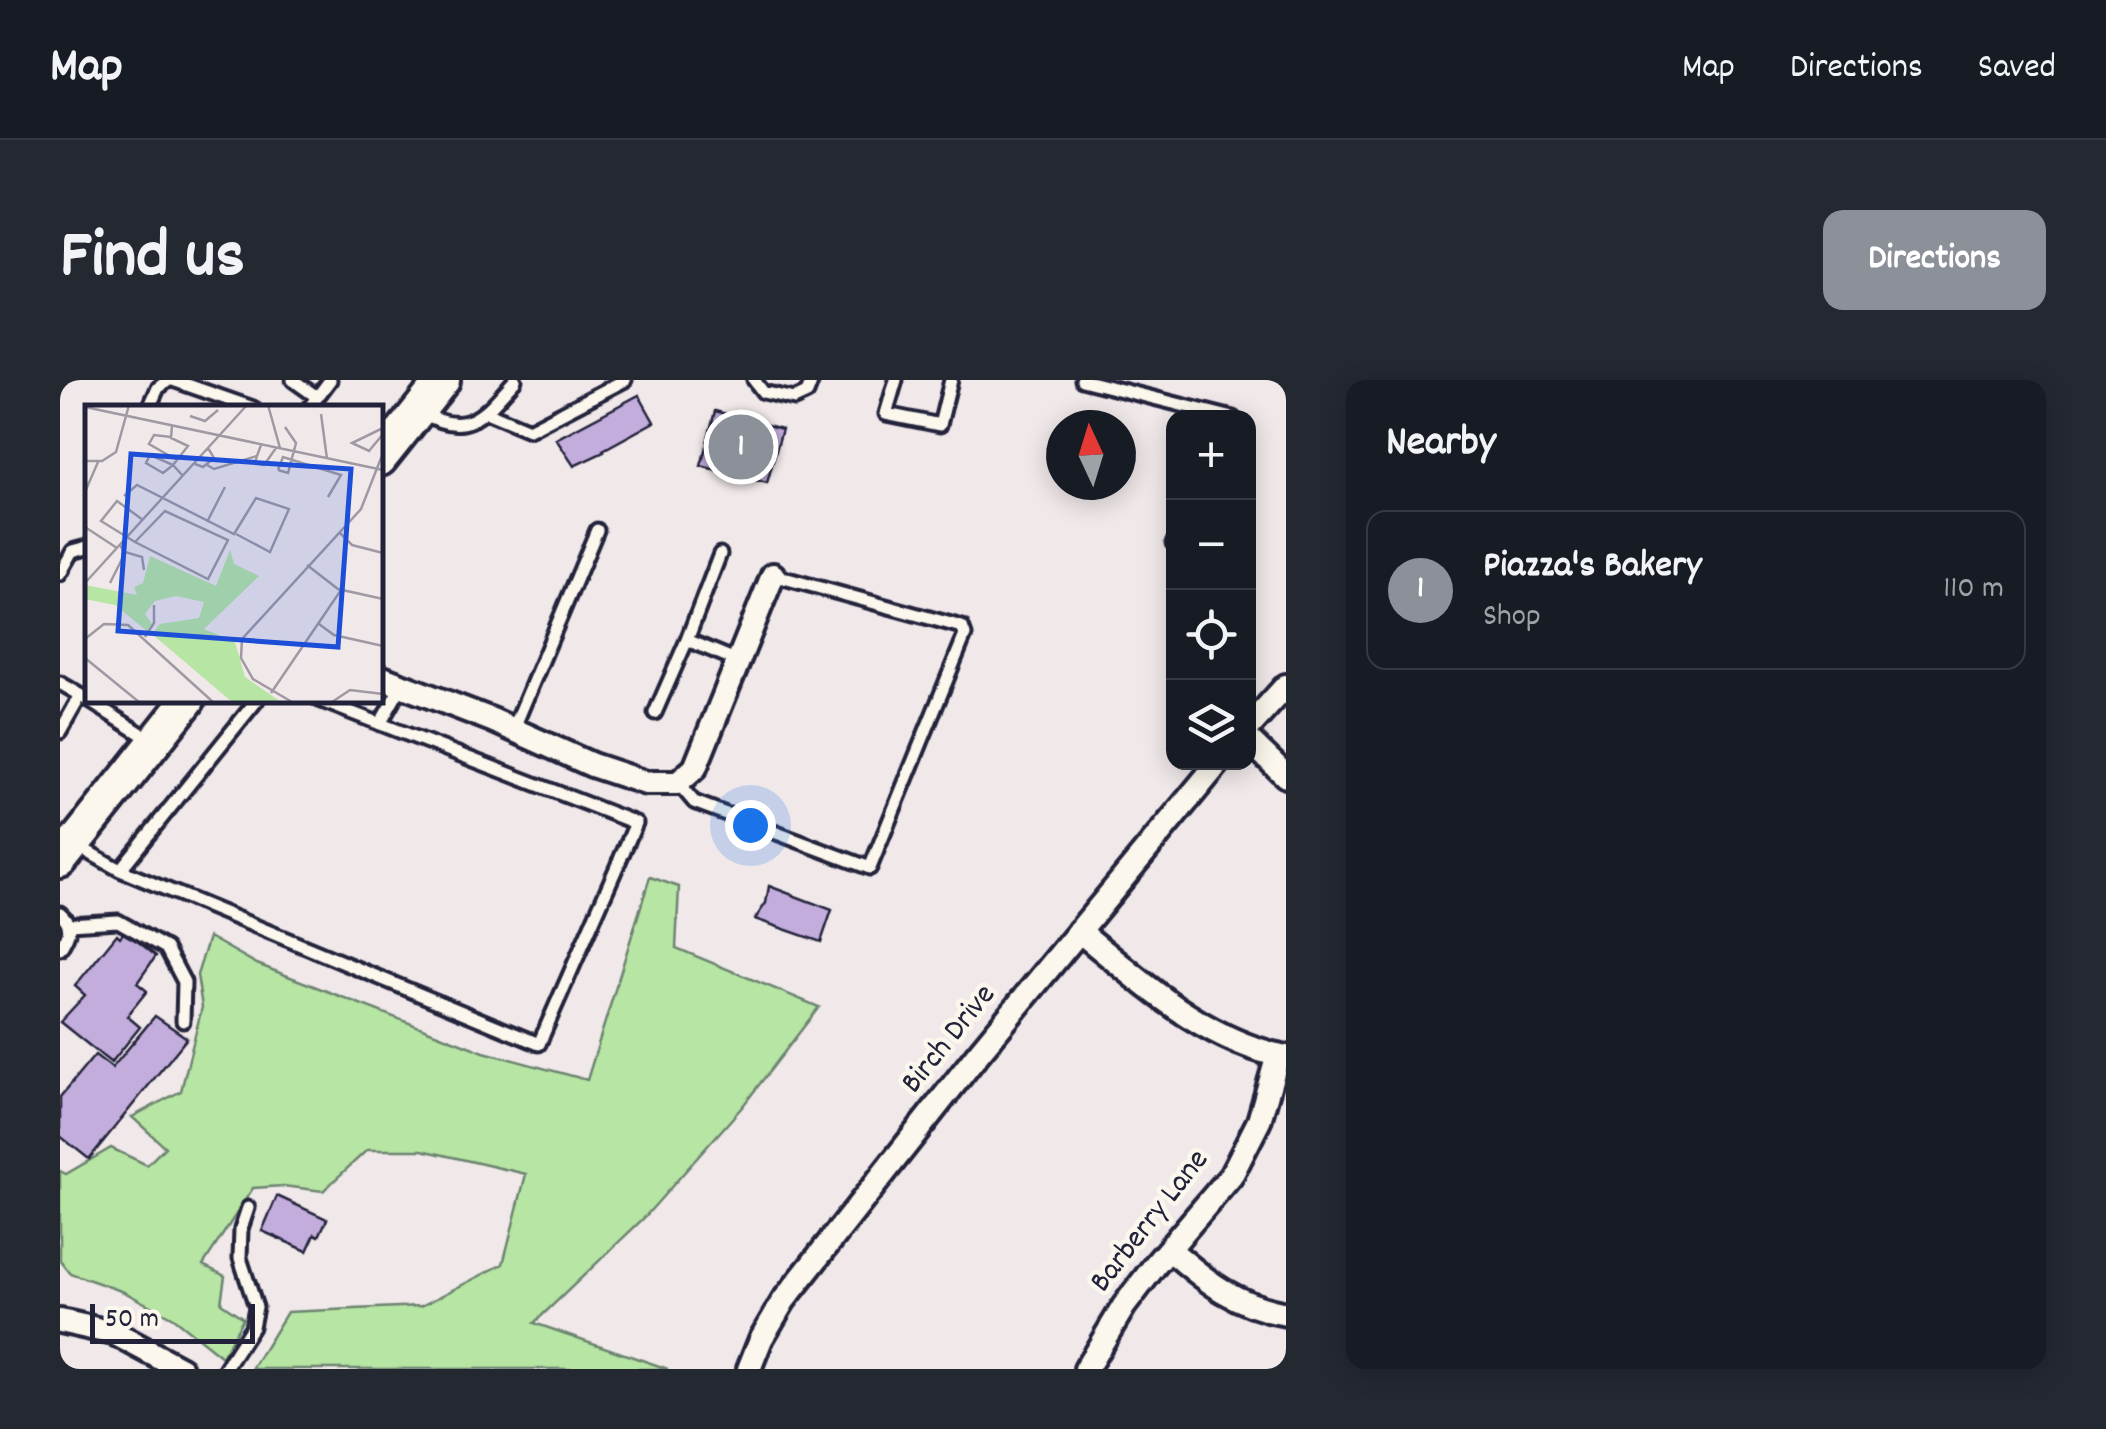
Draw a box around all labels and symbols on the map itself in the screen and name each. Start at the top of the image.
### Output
inset map [85,405,382,702]
pin: 1 [708,410,774,484]
north arrow [1046,410,1136,500]
your location [725,800,776,851]
street label: Birch Drive [891,975,1009,1105]
street label: Barberry Lane [1080,1140,1222,1304]
scale bar [90,1299,255,1344]

